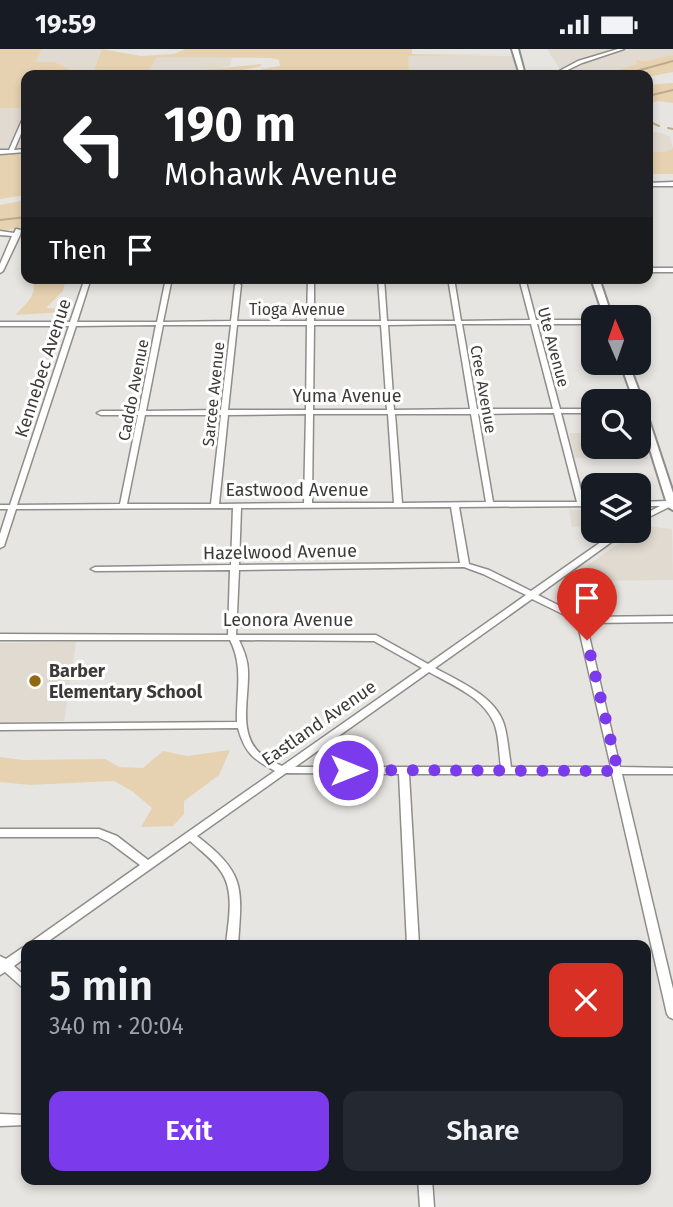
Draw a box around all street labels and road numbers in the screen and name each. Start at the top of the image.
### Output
street label: Kennebec Avenue [10,296,76,440]
street label: Tioga Avenue [249,300,345,319]
street label: Ute Avenue [534,305,573,389]
street label: Caddo Avenue [114,338,153,443]
street label: Sarcee Avenue [199,341,228,447]
street label: Cree Avenue [466,344,501,435]
street label: Yuma Avenue [292,385,402,407]
street label: Eastwood Avenue [225,479,369,501]
street label: Hazelwood Avenue [203,540,357,564]
street label: Leonora Avenue [223,609,353,631]
street label: Eastland Avenue [258,675,380,771]

